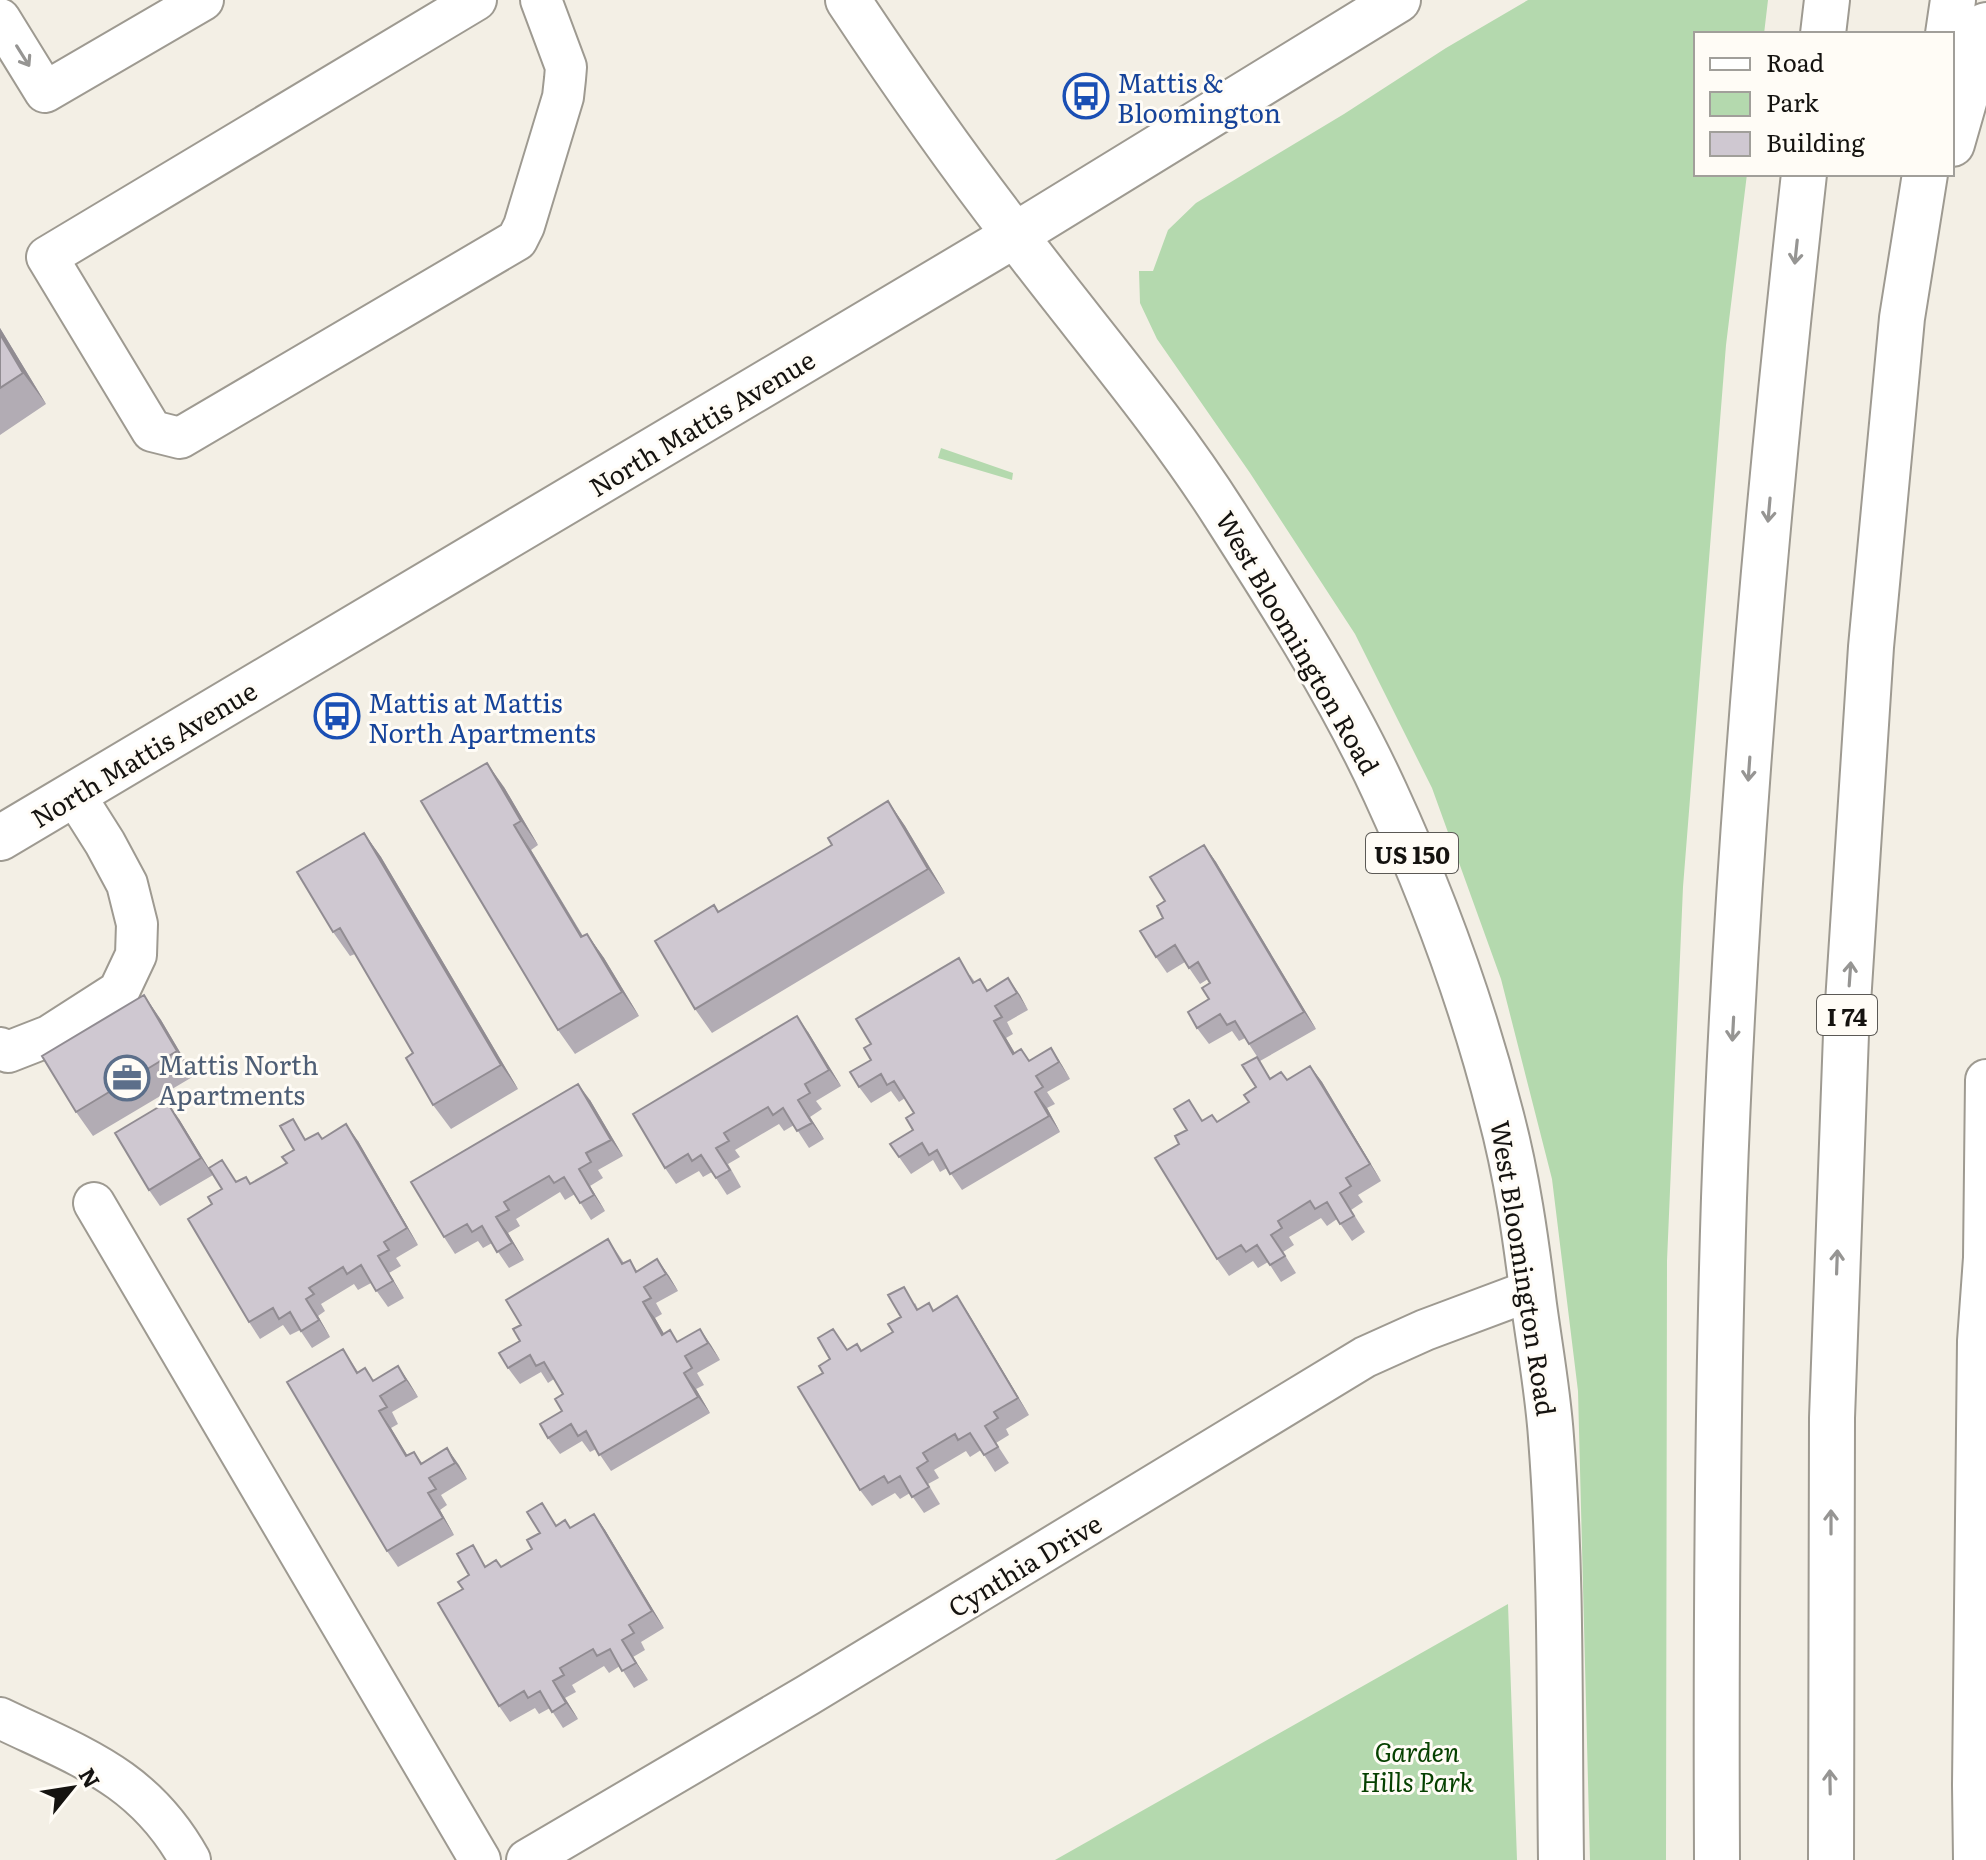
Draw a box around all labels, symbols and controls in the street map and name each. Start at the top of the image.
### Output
legend [1694,32,1954,176]
one-way arrow [14,44,31,66]
text: Road [1766,44,1825,79]
place label: Mattis & Bloomington [1117,62,1281,131]
bus stop icon: Mattis & Bloomington [1062,72,1110,120]
text: Park [1766,84,1819,119]
text: Building [1766,124,1865,159]
one-way arrow [1788,238,1803,264]
street label: North Mattis Avenue [581,339,821,505]
one-way arrow [1761,496,1776,523]
street label: West Bloomington Road [1207,503,1391,781]
street label: North Mattis Avenue [23,670,263,836]
place label: Mattis at Mattis North Apartments [368,682,596,751]
bus stop icon: Mattis at Mattis North Apartments [313,692,361,740]
one-way arrow [1741,755,1756,782]
road number: US 150 [1366,833,1458,873]
one-way arrow [1843,961,1858,988]
road number: I 74 [1817,995,1877,1035]
one-way arrow [1725,1015,1740,1042]
place label: Mattis North Apartments [158,1044,319,1113]
office icon: Mattis North Apartments [103,1054,151,1102]
street label: West Bloomington Road [1482,1117,1568,1419]
one-way arrow [1830,1249,1845,1276]
street label: Cynthia Drive [940,1503,1108,1625]
one-way arrow [1823,1509,1839,1536]
park label: Garden Hills Park [1360,1731,1474,1800]
north arrow [32,1748,112,1828]
text: N [72,1761,110,1793]
one-way arrow [1823,1769,1838,1796]

